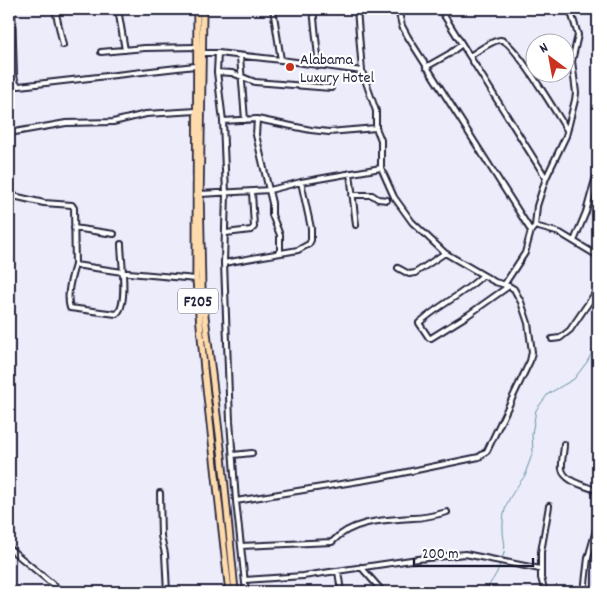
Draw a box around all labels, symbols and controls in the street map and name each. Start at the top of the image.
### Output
north arrow [524,32,574,82]
text: N [536,38,552,59]
place label: Alabama Luxury Hotel [300,49,375,90]
marker: Alabama Luxury Hotel [284,61,296,73]
road number: F205 [178,288,218,314]
scale bar [414,536,533,568]
text: 200 m [422,544,459,566]

